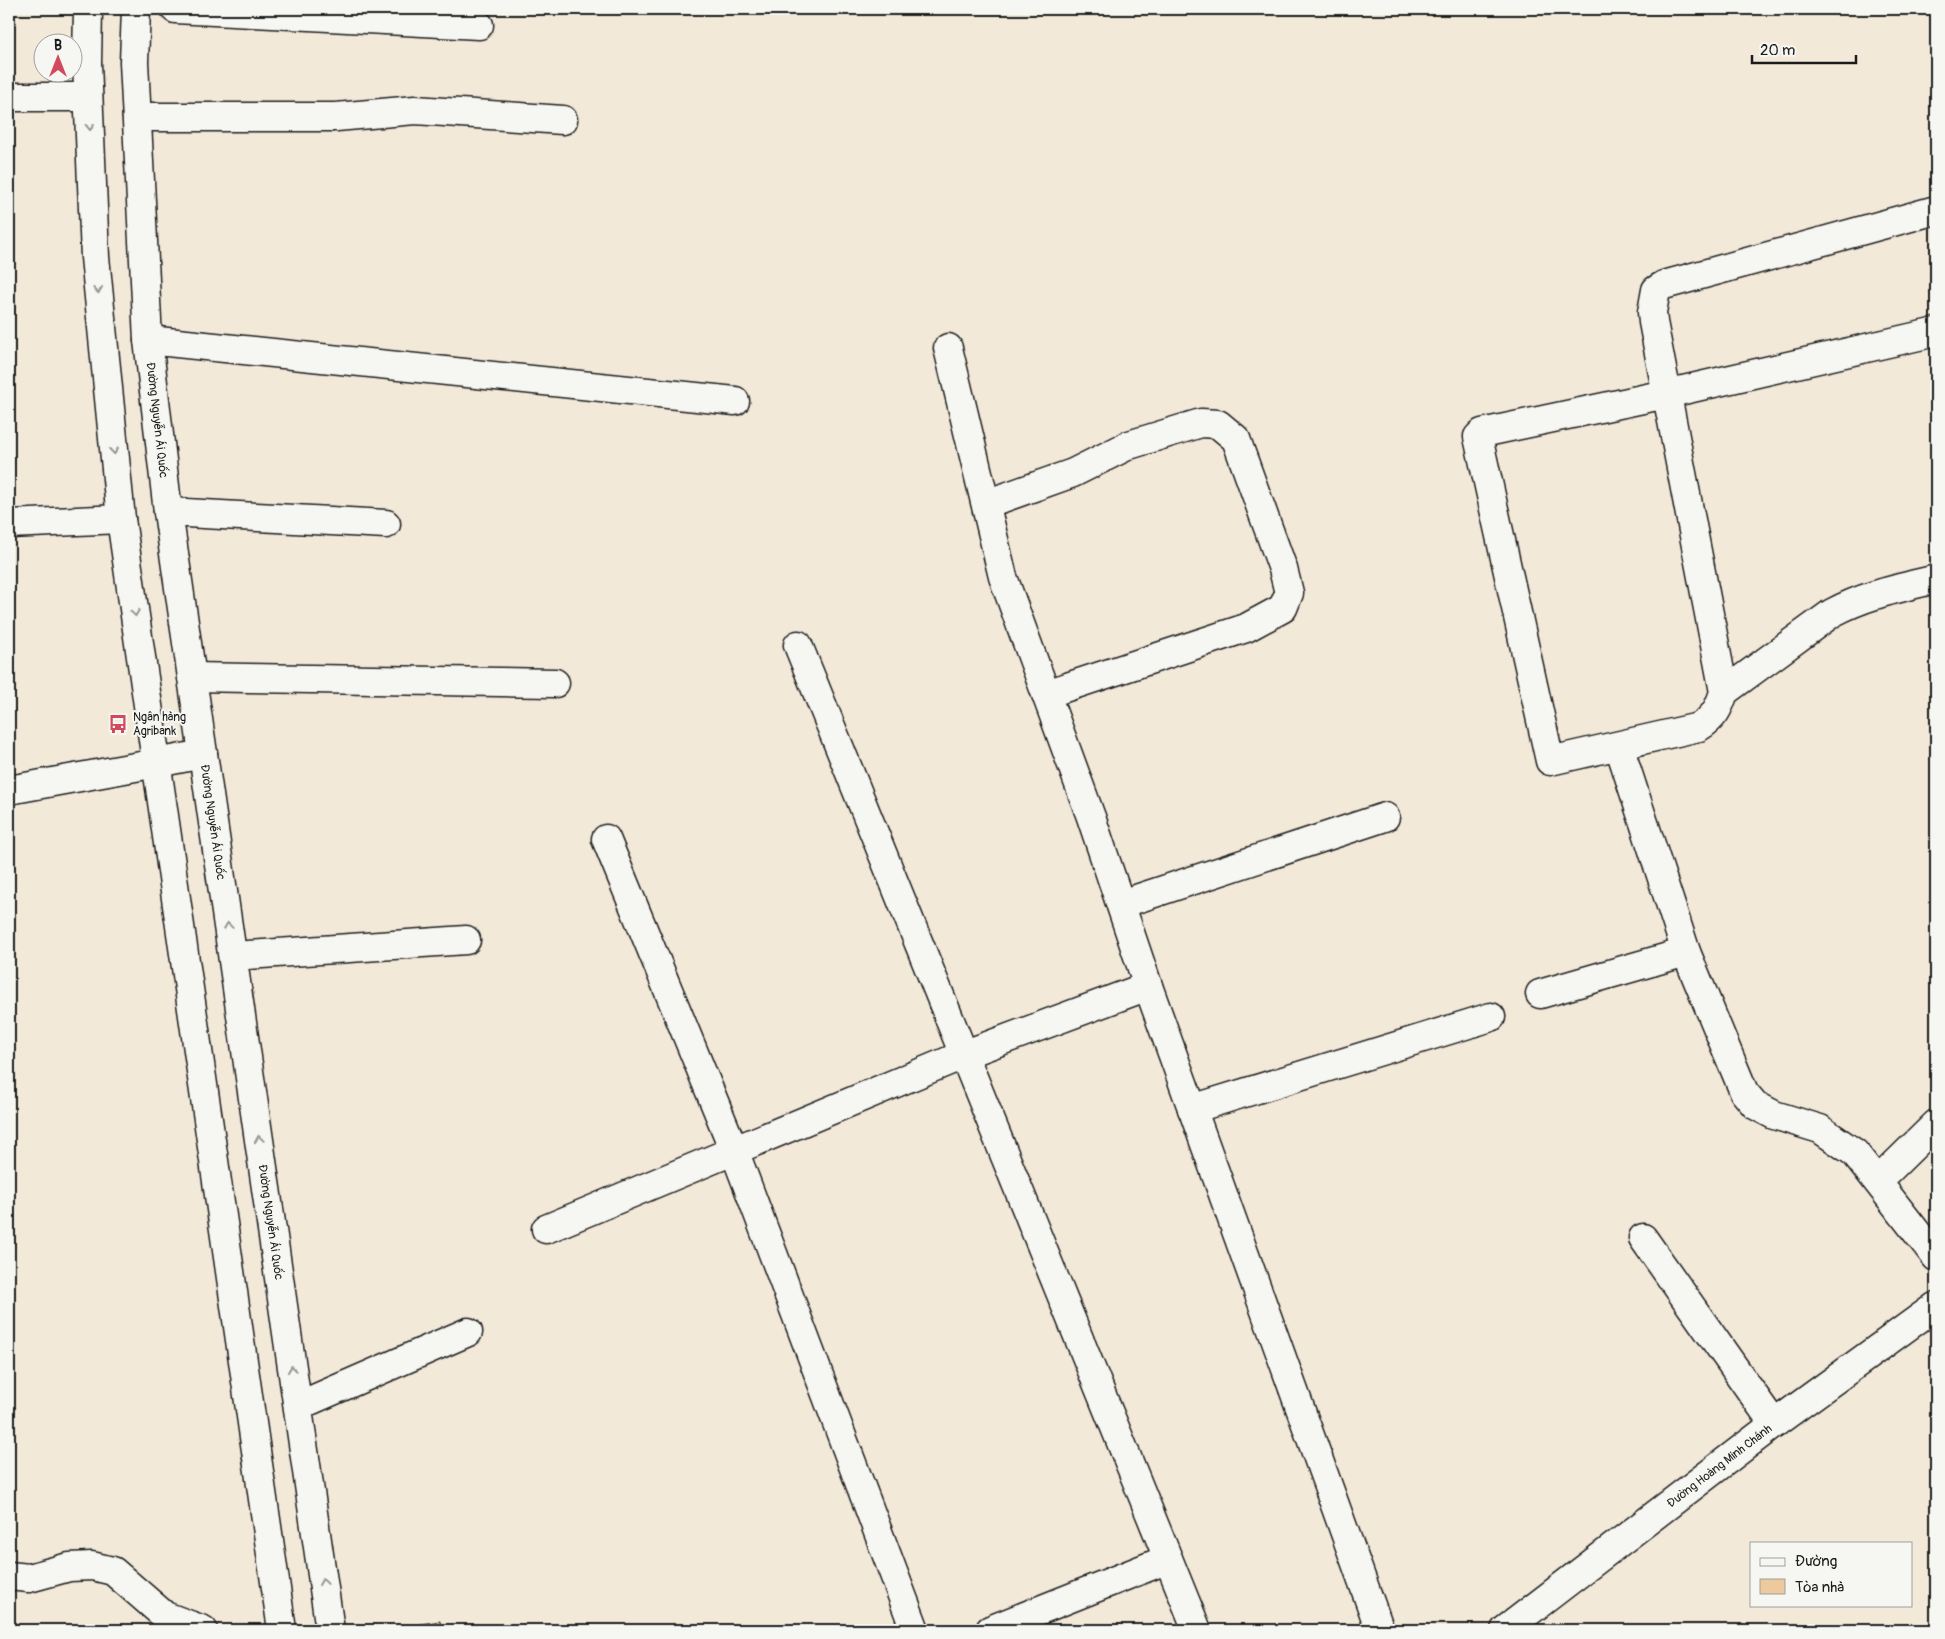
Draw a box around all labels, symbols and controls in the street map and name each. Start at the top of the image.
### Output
north arrow [32,32,82,82]
scale bar [1752,32,1856,64]
text: B [54,37,62,54]
text: 20 m [1760,41,1795,60]
one-way arrow [84,124,95,132]
one-way arrow [93,286,104,294]
street label: Đường Nguyễn Ái Quốc [143,361,172,479]
one-way arrow [108,448,119,456]
one-way arrow [129,608,139,617]
place label: Ngân hàng Agribank [133,710,186,739]
bus stop icon: Ngân hàng Agribank [107,713,129,735]
street label: Đường Nguyễn Ái Quốc [197,763,229,881]
one-way arrow [223,922,234,930]
one-way arrow [254,1135,265,1143]
street label: Đường Nguyễn Ái Quốc [255,1163,287,1281]
one-way arrow [288,1365,298,1374]
street label: Đường Hoàng Minh Chánh [1664,1421,1775,1511]
legend [1750,1542,1912,1606]
text: Đường [1795,1552,1837,1571]
one-way arrow [319,1578,329,1586]
text: Tòa nhà [1795,1578,1844,1597]

